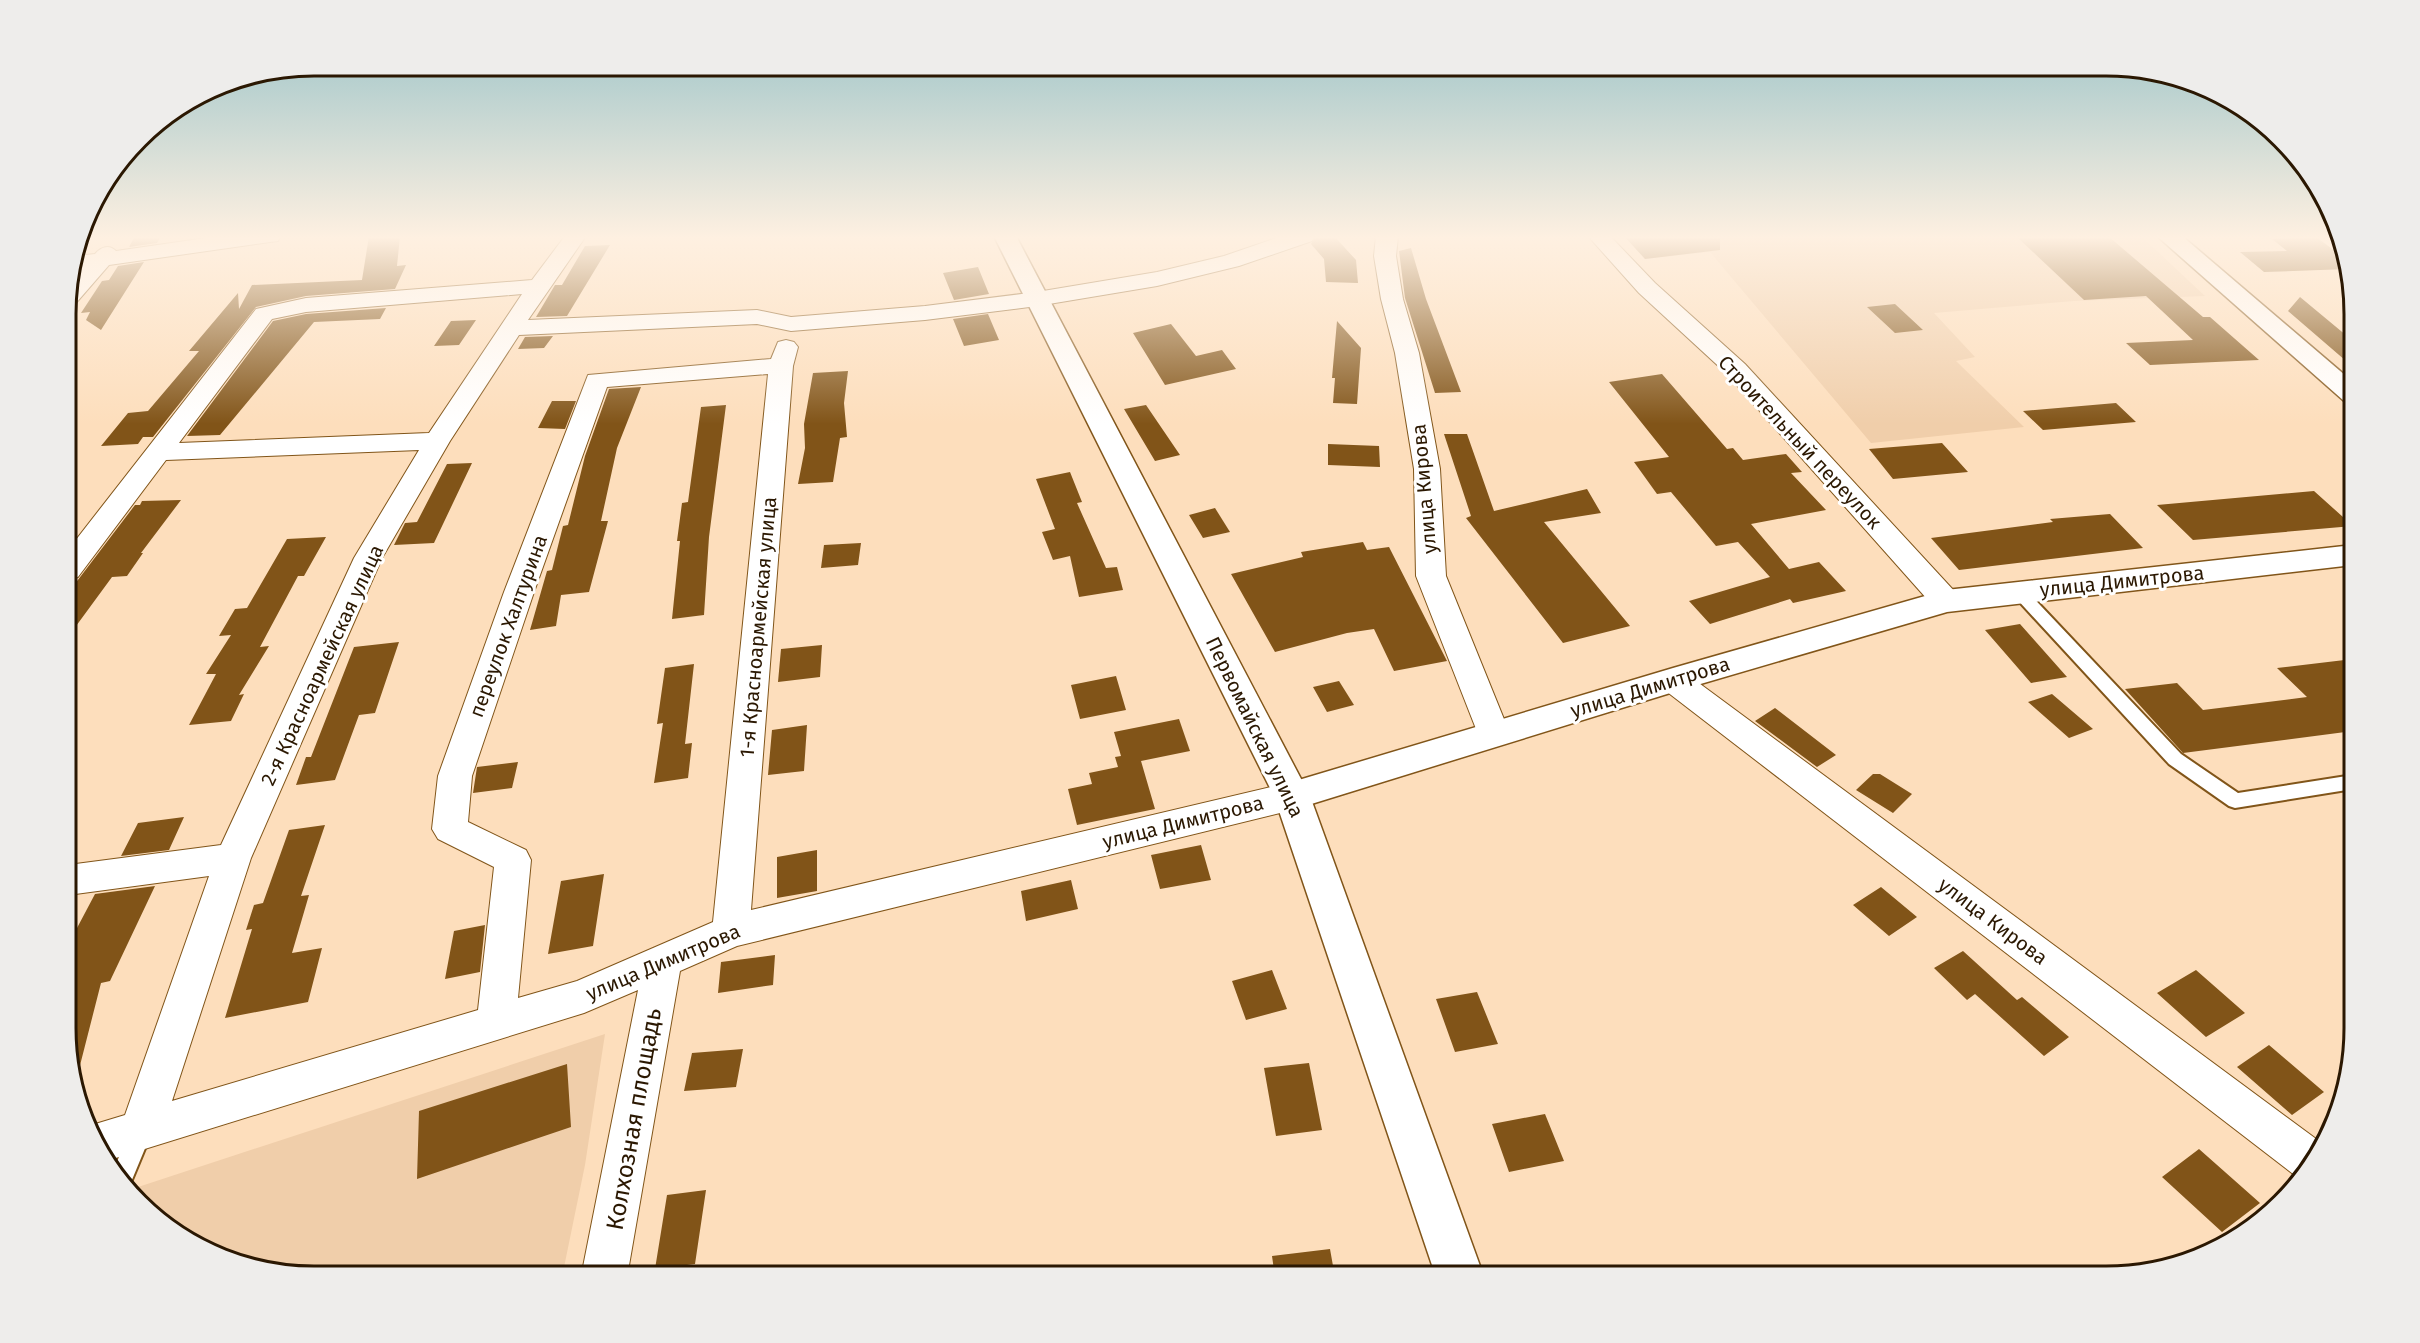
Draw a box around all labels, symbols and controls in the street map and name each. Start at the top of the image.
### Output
street label: Строительный переулок [1713,350,1887,534]
street label: улица Кирова [1406,423,1442,555]
street label: 1-я Красноармейская улица [735,496,781,758]
street label: переулок Халтурина [464,531,552,721]
street label: 2-я Красноармейская улица [256,541,388,789]
street label: улица Димитрова [2039,560,2205,602]
street label: Первомайская улица [1201,633,1309,821]
street label: улица Димитрова [1567,651,1733,723]
street label: улица Димитрова [1100,790,1266,854]
street label: улица Кирова [1934,872,2052,970]
street label: улица Димитрова [582,919,744,1005]
street label: Колхозная площадь [601,1006,667,1232]

